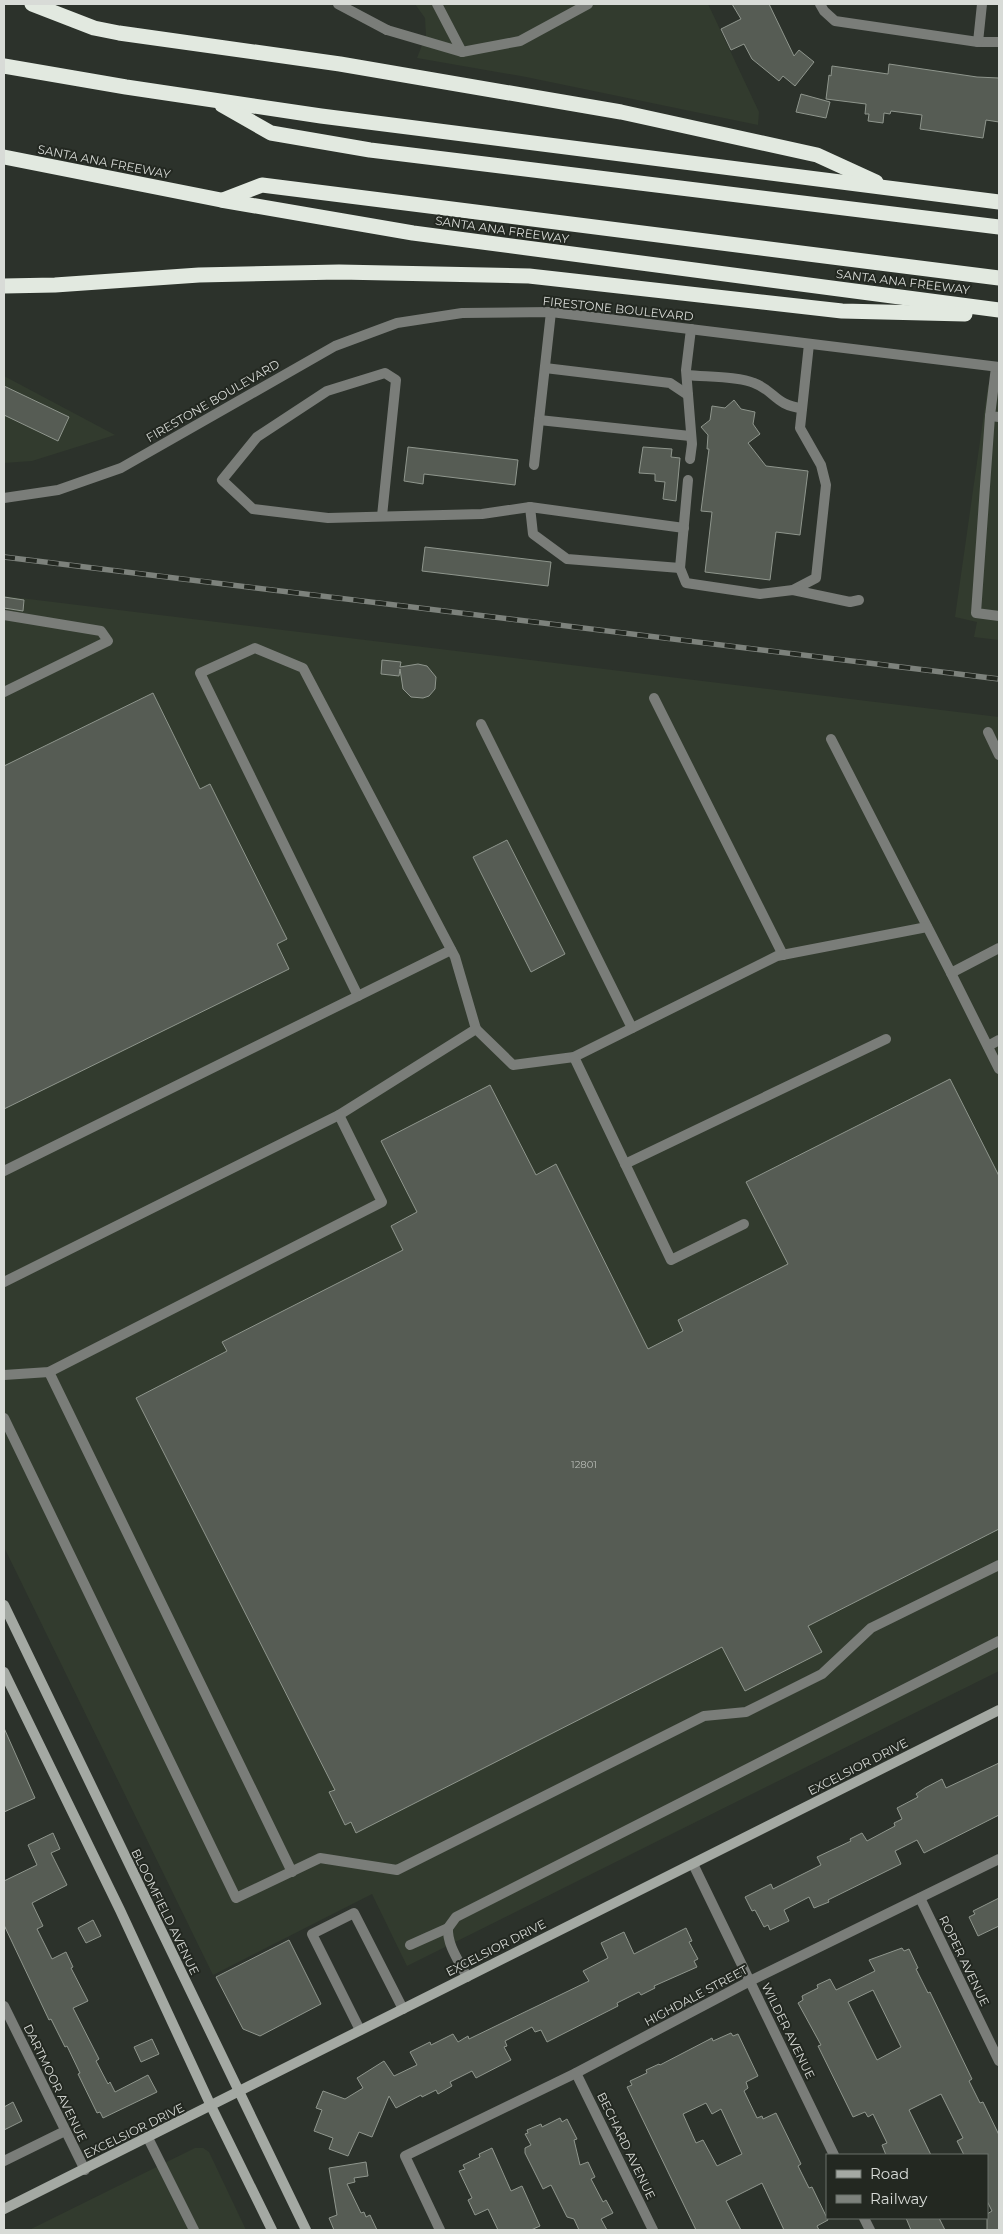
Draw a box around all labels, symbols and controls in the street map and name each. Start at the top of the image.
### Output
street label: SANTA ANA FREEWAY [36,141,172,182]
street label: SANTA ANA FREEWAY [434,213,570,246]
street label: SANTA ANA FREEWAY [835,266,971,297]
street label: FIRESTONE BOULEVARD [542,293,694,324]
street label: FIRESTONE BOULEVARD [143,356,282,445]
house number: 12801 [571,1458,597,1471]
street label: EXCELSIOR DRIVE [805,1735,910,1798]
street label: BLOOMFIELD AVENUE [128,1846,203,1977]
street label: ROPER AVENUE [936,1913,993,2008]
street label: EXCELSIOR DRIVE [443,1916,548,1979]
street label: HIGHDALE STREET [642,1962,750,2029]
street label: WILDER AVENUE [759,1980,818,2081]
street label: DARTMOOR AVENUE [20,2022,90,2144]
street label: BECHARD AVENUE [594,2090,659,2202]
street label: EXCELSIOR DRIVE [81,2100,187,2161]
legend [826,2154,988,2219]
text: Road [870,2164,909,2183]
text: Railway [870,2189,928,2208]

